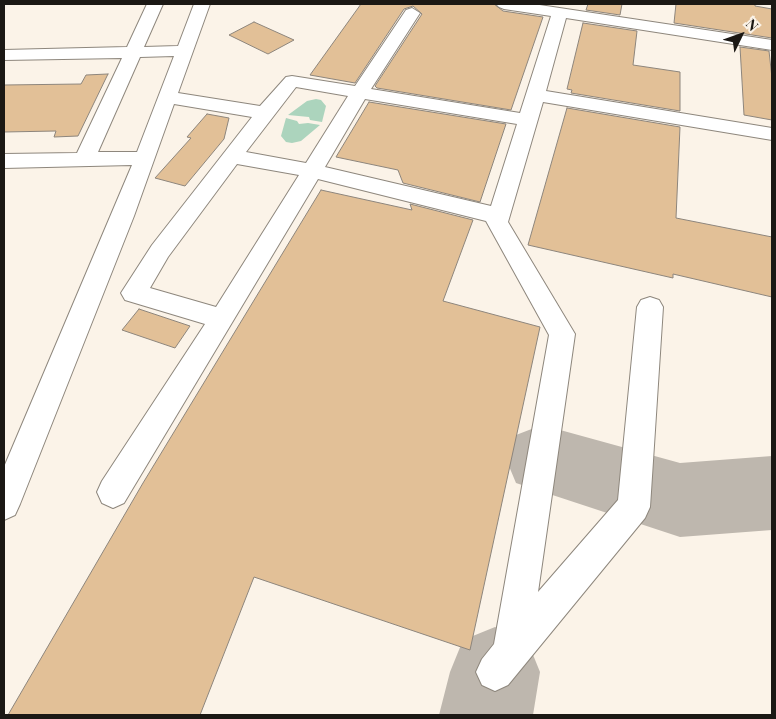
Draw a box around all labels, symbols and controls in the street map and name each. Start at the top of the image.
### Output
north arrow [716,10,766,60]
text: N [742,15,763,35]

